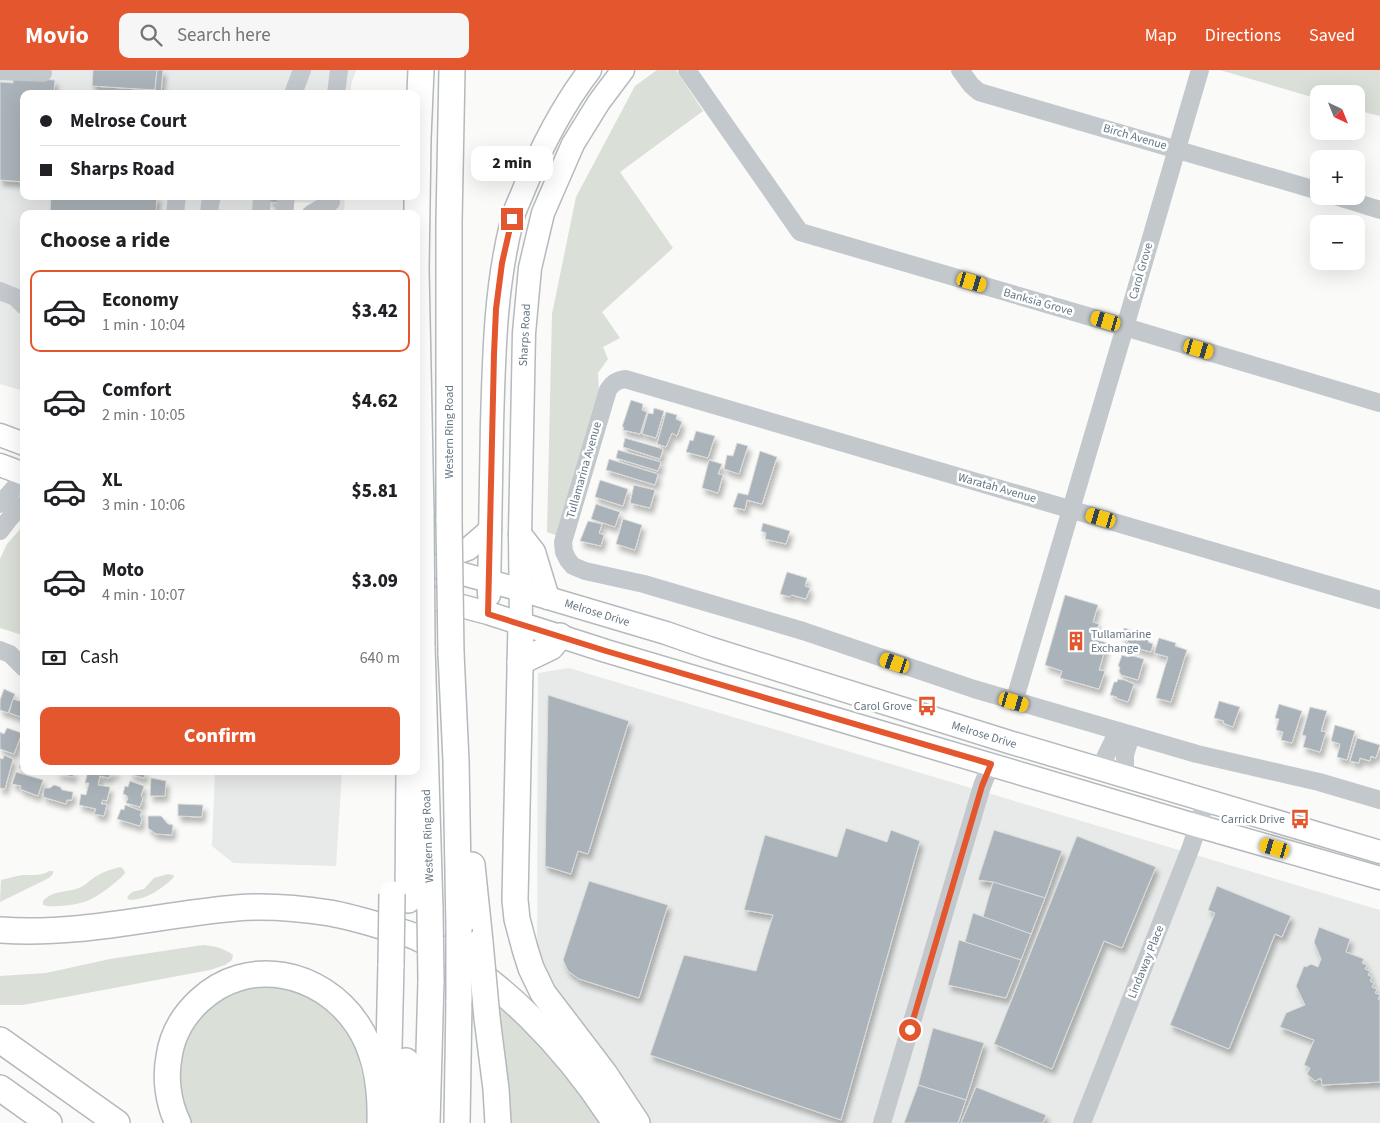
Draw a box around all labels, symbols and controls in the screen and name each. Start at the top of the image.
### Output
search box [119,13,469,58]
text: Movio [25,18,89,53]
icon: search [137,21,165,49]
text: Search here [177,22,271,49]
text: Map [1145,23,1177,48]
text: Directions [1205,23,1281,48]
text: Saved [1309,23,1355,48]
north arrow [1310,85,1365,140]
map controls [1310,85,1365,270]
text: Melrose Court [70,108,187,135]
street label: Birch Avenue [1101,120,1169,154]
callout: 2 min [471,146,553,182]
button: + [1310,150,1365,205]
text: 2 min [492,152,532,174]
text: Sharps Road [70,156,175,183]
route end [501,208,523,230]
button: − [1310,215,1365,270]
text: Choose a ride [40,224,170,256]
street label: Carol Grove [1125,241,1157,301]
car [955,271,988,293]
street label: Banksia Grove [1001,284,1075,320]
text: Economy [102,287,179,314]
icon: car [42,289,87,334]
text: $3.42 [352,298,398,325]
street label: Sharps Road [515,303,535,367]
car [1089,310,1122,332]
text: 1 min · 10:04 [102,314,185,336]
car [1182,338,1215,360]
text: Comfort [102,377,172,404]
icon: car [42,379,87,424]
street label: Western Ring Road [441,385,458,479]
text: $4.62 [352,388,398,415]
text: 2 min · 10:05 [102,404,185,426]
street label: Tullamarina Avenue [562,420,606,520]
text: XL [102,467,123,494]
icon: car [42,469,87,514]
street label: Waratah Avenue [956,469,1038,507]
text: $5.81 [352,478,398,505]
text: 3 min · 10:06 [102,494,185,516]
car [1084,507,1117,529]
text: Moto [102,557,144,584]
icon: car [42,559,87,604]
text: $3.09 [352,568,398,595]
text: 4 min · 10:07 [102,584,185,606]
street label: Melrose Drive [562,595,632,631]
place label: Tullamarine Exchange [1091,626,1151,657]
building icon: Tullamarine Exchange [1065,630,1087,652]
icon: cash [40,644,68,672]
text: Cash [80,644,119,671]
text: 640 m [360,647,400,669]
car [878,651,911,675]
car [997,691,1030,713]
bus stop icon: Carol Grove [916,695,938,717]
place label: Carol Grove [854,698,912,715]
button: Confirm [40,707,400,765]
street label: Melrose Drive [949,717,1019,753]
street label: Western Ring Road [418,789,438,883]
bus stop icon: Carrick Drive [1289,808,1311,830]
place label: Carrick Drive [1221,811,1285,828]
car [1258,837,1291,859]
street label: Lindaway Place [1124,923,1168,1001]
route start [899,1019,921,1041]

